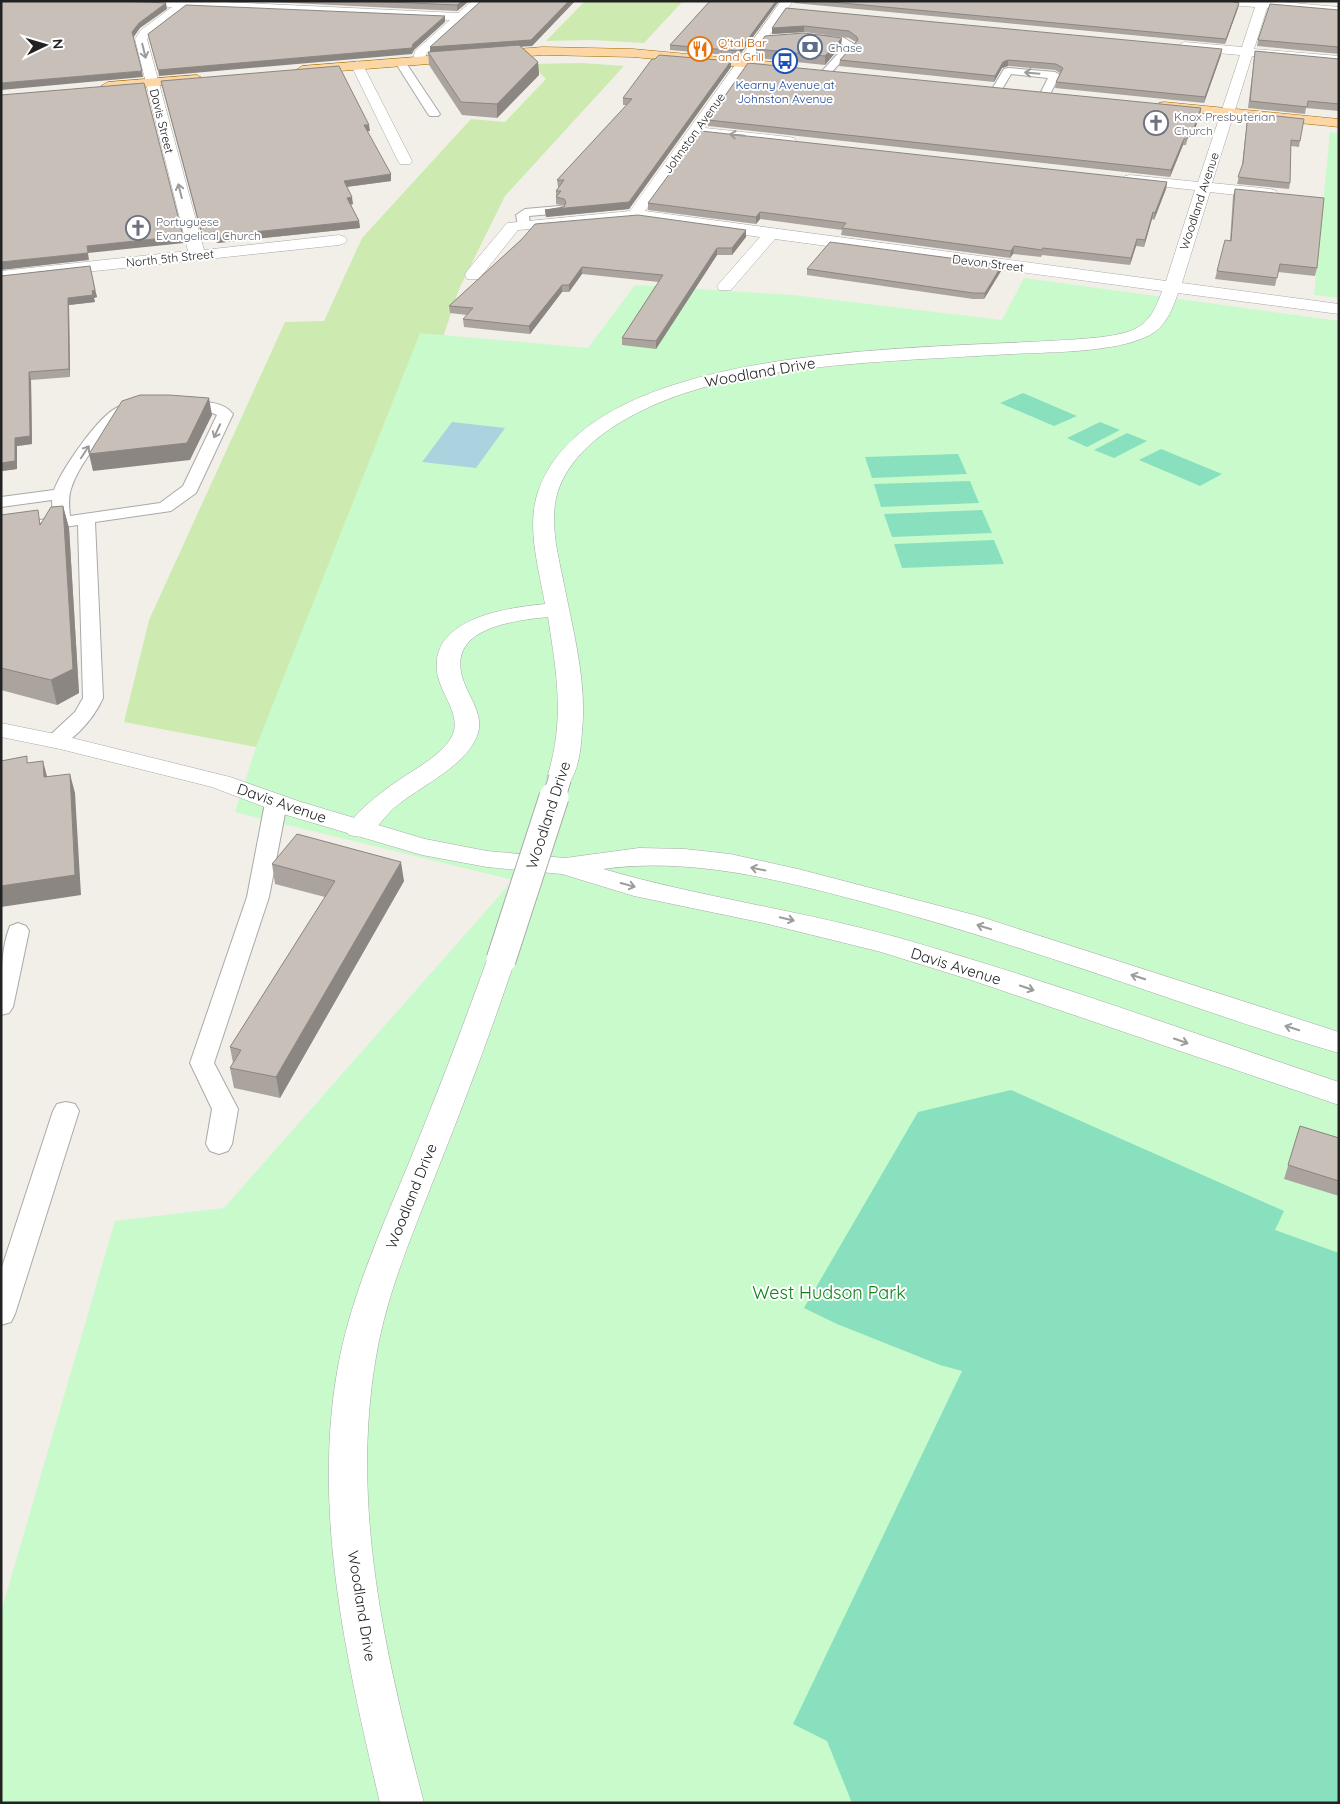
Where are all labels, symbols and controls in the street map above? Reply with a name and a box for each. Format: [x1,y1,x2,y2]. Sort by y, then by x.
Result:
north arrow [20,20,70,70]
bank icon: Chase [797,34,823,60]
place label: Q'tal Bar and Grill [718,35,767,64]
restaurant icon: Q'tal Bar and Grill [687,36,713,62]
text: N [49,38,67,50]
place label: Chase [828,40,863,55]
one-way arrow [140,42,150,58]
bus stop icon: Kearny Avenue at Johnston Avenue [772,48,798,74]
one-way arrow [1024,68,1040,78]
place label: Kearny Avenue at Johnston Avenue [735,77,835,106]
street label: Davis Street [147,87,177,155]
street label: Johnston Avenue [660,90,728,176]
place label: Knox Presbyterian Church [1174,109,1275,138]
church icon: Knox Presbyterian Church [1143,110,1169,136]
one-way arrow [730,130,746,140]
street label: Woodland Avenue [1176,150,1222,252]
one-way arrow [175,184,185,200]
place label: Portuguese Evangelical Church [156,214,261,243]
church icon: Portuguese Evangelical Church [125,215,151,241]
street label: North 5th Street [125,246,215,270]
street label: Devon Street [951,251,1025,275]
street label: Woodland Drive [703,353,817,391]
one-way arrow [211,423,221,438]
one-way arrow [80,445,90,459]
street label: Woodland Drive [522,759,574,871]
street label: Davis Avenue [235,779,329,827]
one-way arrow [751,864,767,873]
one-way arrow [619,881,635,891]
one-way arrow [778,915,794,924]
one-way arrow [976,921,992,931]
street label: Davis Avenue [909,943,1003,989]
one-way arrow [1131,972,1146,981]
one-way arrow [1019,984,1034,993]
one-way arrow [1285,1023,1301,1032]
one-way arrow [1172,1037,1188,1046]
street label: Woodland Drive [381,1141,441,1251]
park label: West Hudson Park [752,1281,906,1304]
street label: Woodland Drive [344,1549,380,1663]

